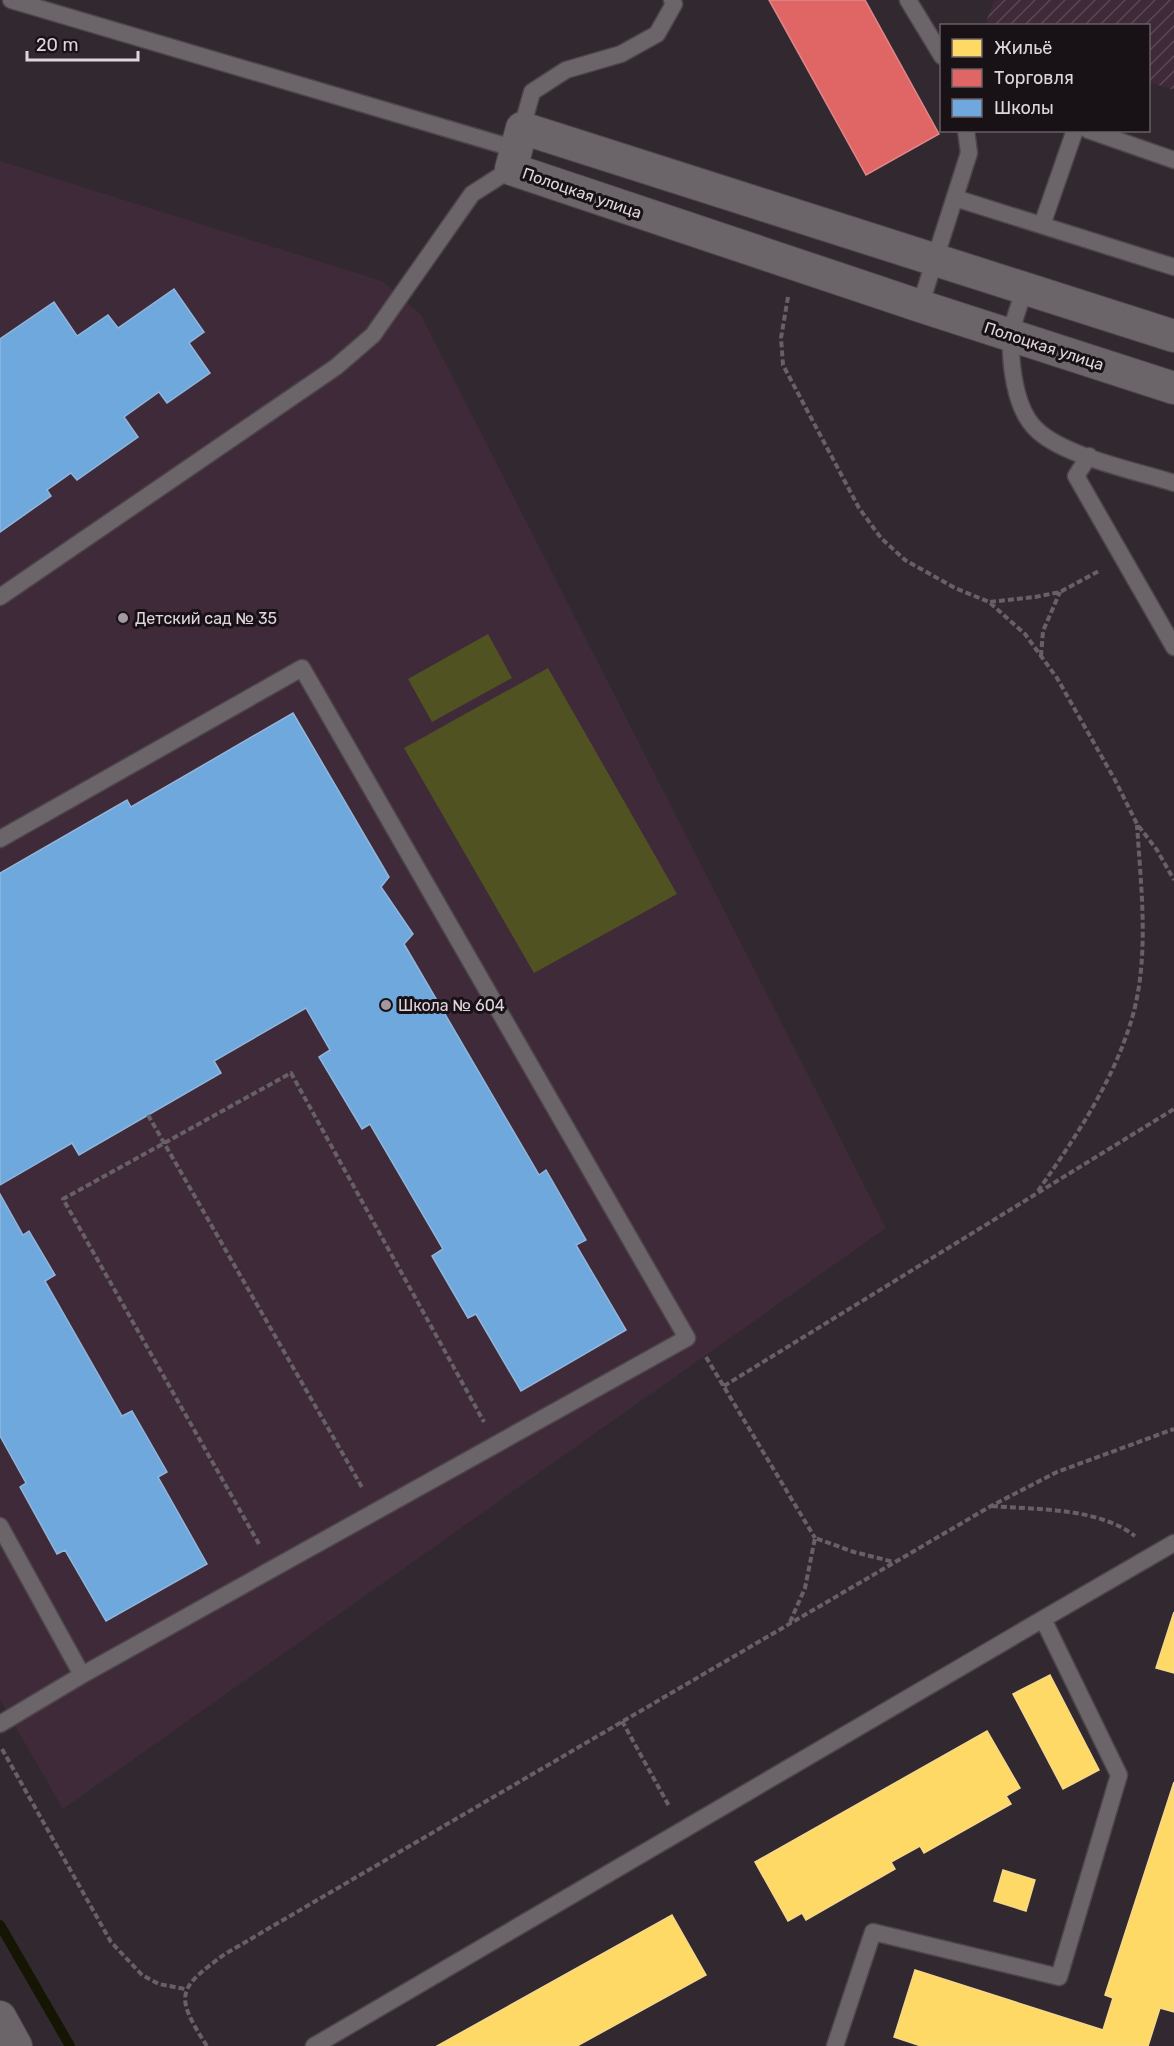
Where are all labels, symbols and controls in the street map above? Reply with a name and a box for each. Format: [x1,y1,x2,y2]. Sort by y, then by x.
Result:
scale bar [27,24,138,62]
legend [940,24,1150,132]
text: 20 m [36,34,78,56]
text: Жильё [994,37,1052,59]
text: Торговля [994,67,1074,89]
text: Школы [994,97,1054,119]
street label: Полоцкая улица [520,164,644,222]
street label: Полоцкая улица [982,318,1106,374]
place label: Детский сад № 35 [135,609,277,628]
marker: Детский сад № 35 [116,611,130,625]
place label: Школа № 604 [398,996,505,1015]
marker: Школа № 604 [379,998,393,1012]

